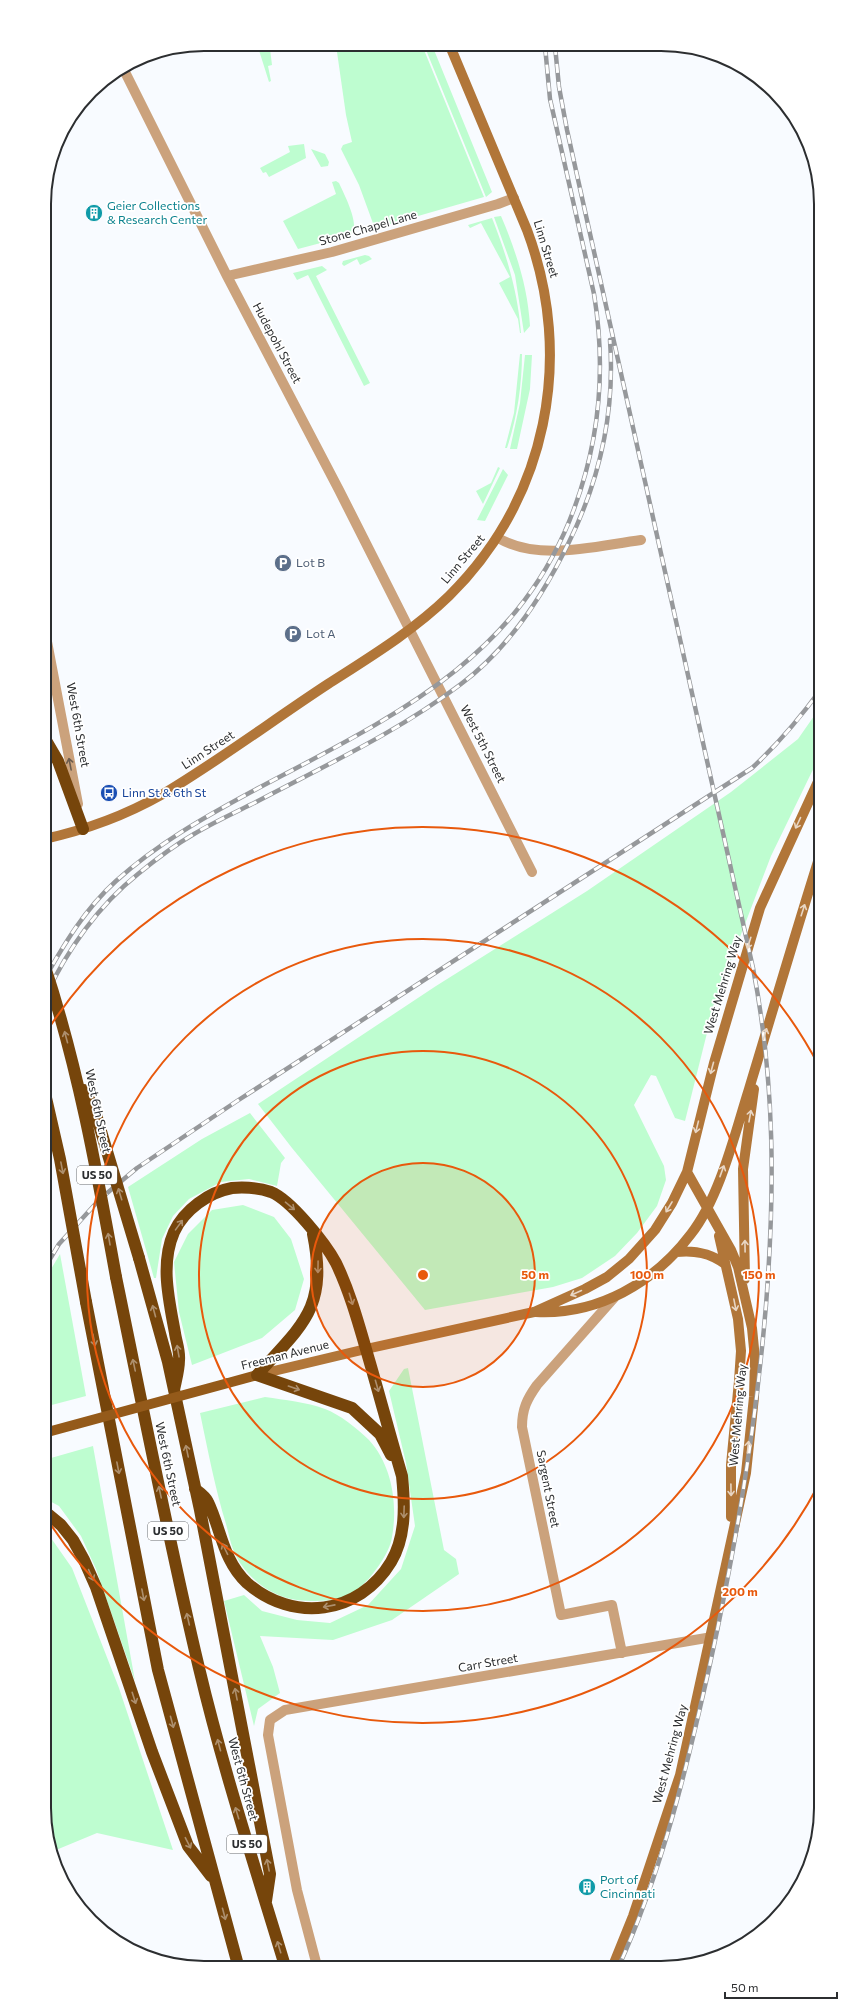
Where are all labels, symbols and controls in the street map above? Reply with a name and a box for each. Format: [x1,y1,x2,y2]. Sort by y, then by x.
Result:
place label: Geier Collections & Research Center [107,198,207,226]
building icon: Geier Collections & Research Center [84,203,104,223]
street label: Stone Chapel Lane [317,206,418,248]
street label: Linn Street [532,218,562,279]
street label: Hudepohl Street [251,300,305,385]
street label: Linn Street [438,531,487,586]
parking icon: Lot B [273,553,293,573]
place label: Lot B [296,555,325,569]
parking icon: Lot A [283,624,303,644]
place label: Lot A [306,626,335,640]
street label: West 6th Street [65,681,93,768]
street label: West 5th Street [458,702,510,785]
street label: Linn Street [179,727,236,771]
one-way arrow [66,757,74,770]
bus stop icon: Linn St & 6th St [99,783,119,803]
place label: Linn St & 6th St [122,785,207,799]
one-way arrow [794,817,801,829]
one-way arrow [800,903,807,916]
street label: West Mehring Way [700,934,744,1036]
one-way arrow [745,937,752,950]
one-way arrow [762,1028,769,1041]
one-way arrow [62,1030,69,1043]
one-way arrow [708,1061,715,1074]
street label: West 6th Street [83,1067,115,1154]
one-way arrow [746,1110,754,1123]
one-way arrow [693,1120,701,1133]
one-way arrow [58,1161,66,1174]
road number: US 50 [77,1166,117,1184]
one-way arrow [718,1166,726,1178]
one-way arrow [116,1188,123,1201]
one-way arrow [665,1201,673,1213]
one-way arrow [285,1202,295,1211]
one-way arrow [175,1220,183,1231]
one-way arrow [105,1233,113,1246]
one-way arrow [741,1240,749,1253]
one-way arrow [314,1260,322,1273]
text: 50 m [521,1267,549,1281]
text: 100 m [630,1267,664,1281]
text: 150 m [742,1267,776,1281]
centre of rings [416,1268,430,1282]
one-way arrow [570,1290,582,1298]
one-way arrow [348,1292,355,1305]
one-way arrow [732,1298,740,1311]
one-way arrow [150,1305,157,1318]
one-way arrow [90,1333,98,1346]
street label: Freeman Avenue [239,1336,330,1372]
one-way arrow [174,1345,182,1358]
one-way arrow [129,1359,137,1372]
street label: West Mehring Way [726,1363,748,1467]
one-way arrow [373,1379,381,1392]
one-way arrow [288,1385,300,1393]
street label: West 6th Street [153,1420,185,1507]
one-way arrow [745,1441,752,1454]
one-way arrow [183,1444,191,1457]
street label: Sargent Street [535,1449,563,1529]
one-way arrow [114,1461,122,1474]
one-way arrow [727,1483,735,1496]
one-way arrow [155,1486,163,1499]
one-way arrow [400,1505,408,1518]
road number: US 50 [148,1522,188,1540]
one-way arrow [221,1543,228,1555]
one-way arrow [88,1569,95,1581]
text: 200 m [722,1584,758,1598]
one-way arrow [139,1589,147,1602]
one-way arrow [323,1602,336,1610]
one-way arrow [183,1613,191,1626]
street label: Carr Street [457,1650,519,1674]
one-way arrow [231,1688,239,1701]
one-way arrow [130,1691,138,1703]
street label: West Mehring Way [649,1702,689,1805]
one-way arrow [169,1715,176,1728]
street label: West 6th Street [226,1736,262,1822]
one-way arrow [215,1739,222,1752]
one-way arrow [233,1807,240,1820]
road number: US 50 [227,1835,267,1853]
one-way arrow [184,1837,192,1849]
one-way arrow [264,1859,272,1872]
place label: Port of Cincinnati [600,1872,655,1900]
building icon: Port of Cincinnati [577,1877,597,1897]
one-way arrow [221,1907,228,1920]
one-way arrow [275,1941,283,1953]
scale bar [725,1974,837,2000]
text: 50 m [731,1980,759,1994]

